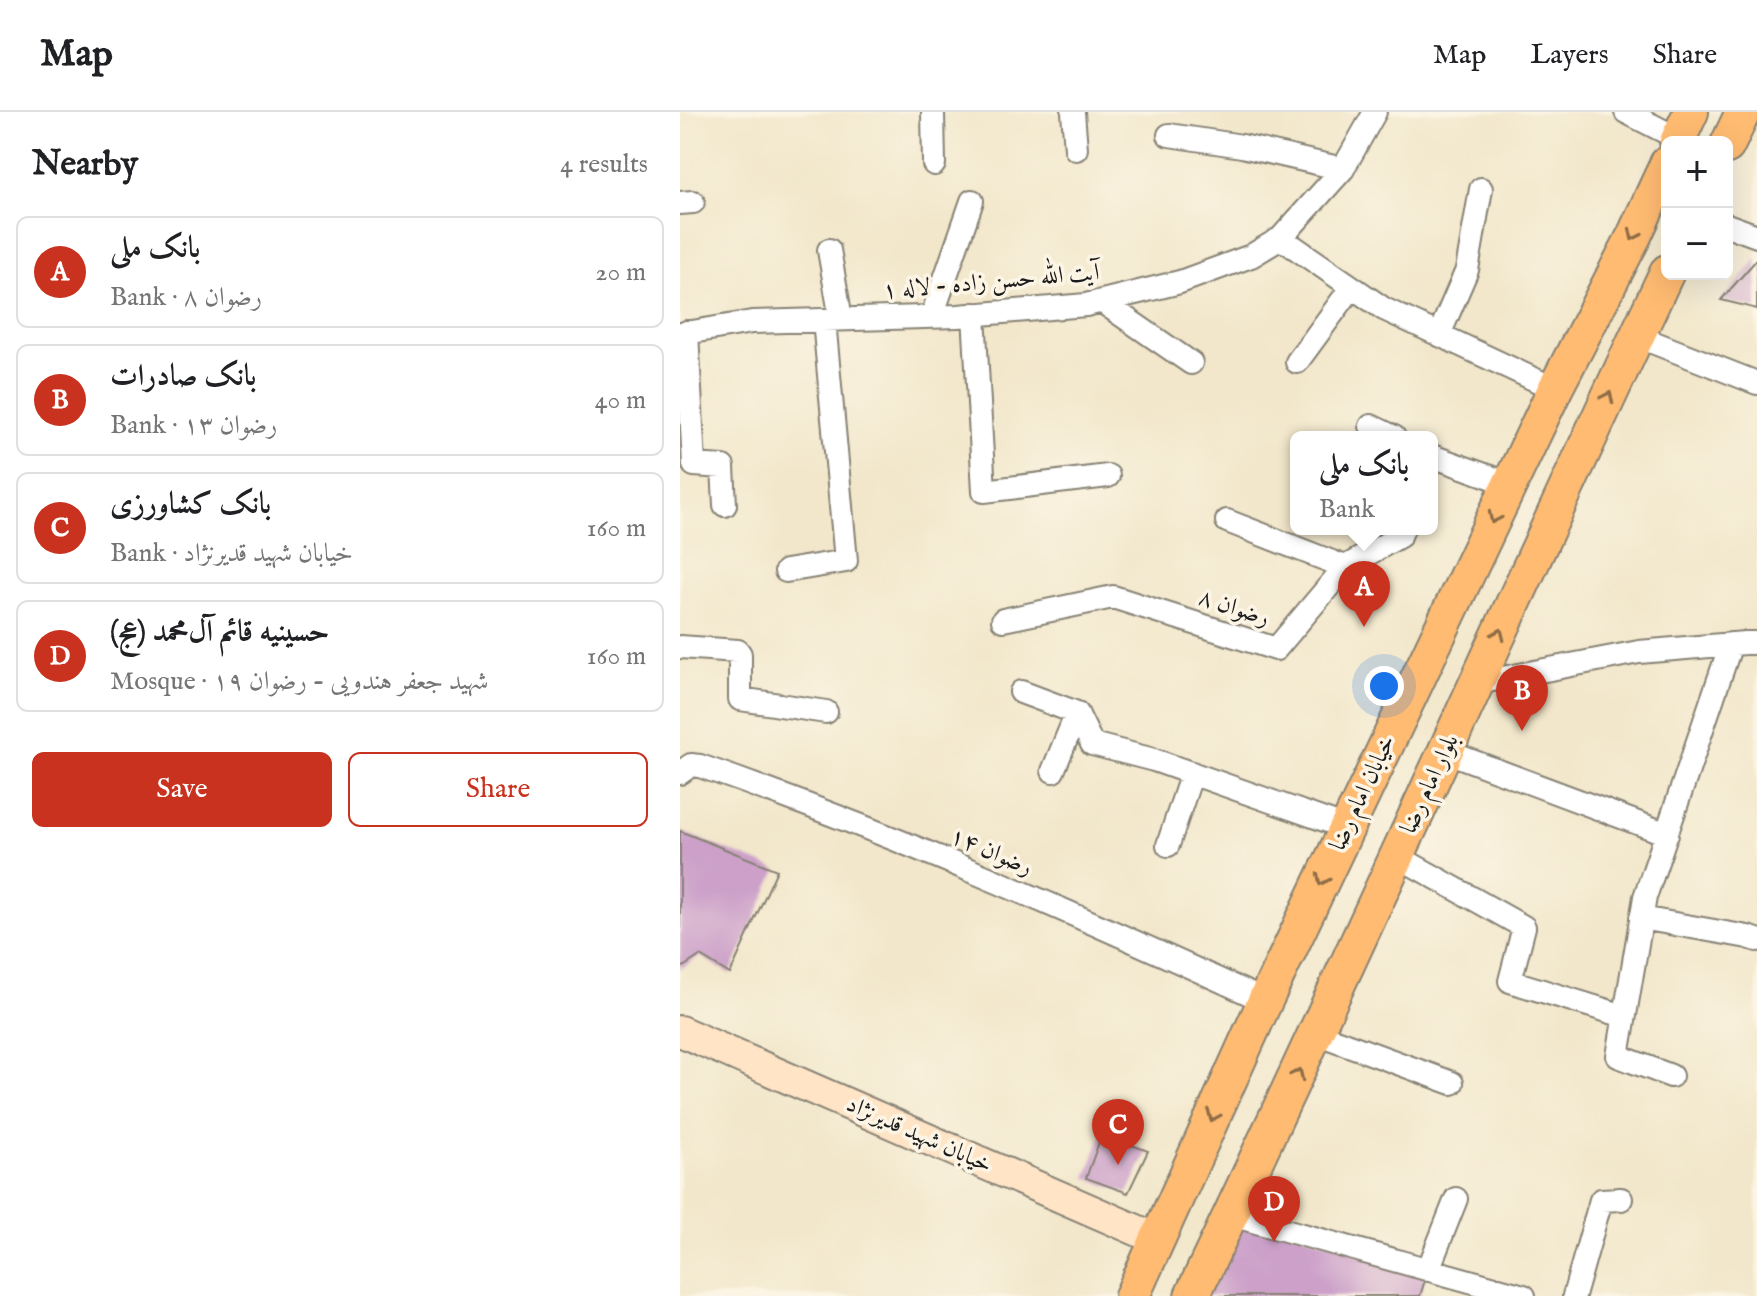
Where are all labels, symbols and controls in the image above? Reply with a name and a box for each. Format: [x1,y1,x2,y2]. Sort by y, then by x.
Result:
text: Map [40,31,113,79]
text: Map [1433,38,1486,73]
text: Layers [1530,38,1609,73]
text: Share [1653,38,1717,73]
map controls [1661,136,1733,280]
button: + [1661,136,1733,208]
text: Nearby [32,143,138,186]
text: 4 results [560,148,648,181]
button: − [1661,208,1733,280]
one-way arrow [1628,227,1644,242]
text: بانک‌ ملی [110,230,200,268]
street label: آیت الله حسن زاده - لاله ۱ [881,252,1103,307]
text: A [51,256,69,289]
text: 20 m [595,256,646,289]
text: Bank · رضوان ۸ [110,281,262,314]
text: بانک صادرات [110,358,256,396]
text: B [51,384,69,417]
text: 40 m [595,384,646,417]
one-way arrow [1598,391,1614,406]
text: Bank · رضوان ۱۳ [110,409,277,442]
popup [1290,431,1438,535]
text: بانک‌ ملی [1319,447,1409,485]
text: بانک کشاورزی [110,486,271,524]
text: Bank [1319,493,1375,526]
one-way arrow [1488,510,1504,525]
text: C [51,512,69,545]
text: 160 m [587,512,646,545]
text: Bank · خيابان شهيد قديرنژاد [110,537,353,570]
pin: A [1338,561,1390,627]
street label: رضوان ۸ [1195,582,1273,634]
text: حسینیه قائم آل‌محمد (عج) [110,614,330,652]
one-way arrow [1489,627,1505,642]
text: D [50,640,70,673]
text: 160 m [587,640,646,673]
text: Mosque · شهید جعفر هندویی - رضوان ۱۹ [110,665,488,698]
pin: B [1496,665,1548,731]
your location [1364,666,1404,706]
street label: بلوار امام رضا [1393,729,1470,840]
street label: خیابان امام رضا [1323,730,1407,857]
button: Save [32,752,332,827]
button: Share [348,752,648,827]
street label: رضوان ۱۴ [945,821,1037,883]
one-way arrow [1316,871,1332,886]
one-way arrow [1288,1067,1304,1082]
street label: خيابان شهيد قديرنژاد [841,1089,997,1181]
pin: C [1092,1099,1144,1165]
one-way arrow [1207,1107,1223,1122]
pin: D [1248,1176,1300,1242]

